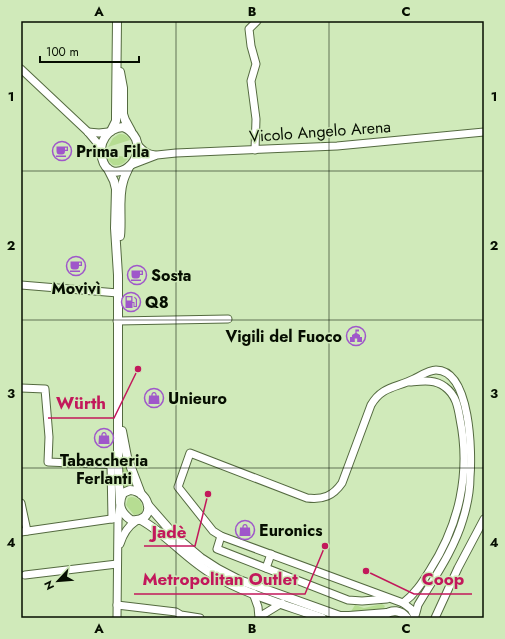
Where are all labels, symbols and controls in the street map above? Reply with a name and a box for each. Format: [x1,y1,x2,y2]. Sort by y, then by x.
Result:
text: A [93,2,104,21]
text: B [248,2,257,21]
text: C [401,2,411,21]
scale bar [40,38,139,64]
text: 100 m [46,43,79,61]
text: 1 [8,87,14,106]
text: 1 [491,87,497,106]
street label: Vicolo Angelo Arena [248,115,392,148]
cafe icon: Prima Fila [51,140,73,162]
place label: Prima Fila [76,140,149,163]
text: 2 [7,236,15,255]
text: 2 [490,236,498,255]
cafe icon: Movivì [65,255,87,277]
cafe icon: Sosta [126,264,148,286]
place label: Sosta [151,264,191,287]
place label: Movivì [51,277,101,300]
fuel station icon: Q8 [120,291,142,313]
place label: Q8 [145,291,169,314]
place label: Vigili del Fuoco [224,325,342,348]
public building icon: Vigili del Fuoco [345,325,367,347]
text: 3 [7,384,15,403]
text: 3 [490,384,498,403]
shop icon: Unieuro [143,387,165,409]
place label: Unieuro [168,387,227,410]
callout: Würth [48,389,114,418]
text: Würth [56,391,106,415]
shop icon: Tabaccheria Ferlanti [93,427,115,449]
place label: Tabaccheria Ferlanti [60,449,148,490]
callout: Jadè [144,517,195,546]
shop icon: Euronics [234,519,256,541]
place label: Euronics [259,519,322,542]
text: Jadè [148,520,187,544]
text: 4 [6,533,16,552]
text: 4 [489,533,499,552]
north arrow [38,561,78,601]
callout: Metropolitan Outlet [134,565,305,594]
callout: Coop [414,565,472,594]
text: Metropolitan Outlet [142,567,298,591]
text: Coop [422,567,464,591]
text: N [40,578,58,593]
text: A [93,619,104,638]
text: B [248,619,257,638]
text: C [401,619,411,638]

